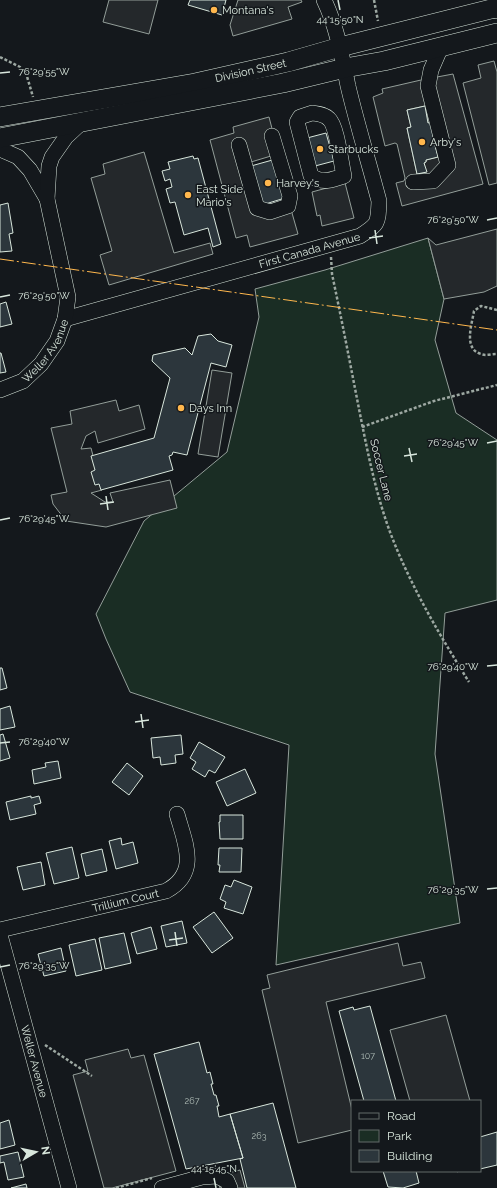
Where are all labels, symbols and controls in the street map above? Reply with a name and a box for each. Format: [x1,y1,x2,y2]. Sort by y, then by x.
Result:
place label: Montana's [222,4,274,17]
marker: Montana's [209,5,219,15]
text: 44°15'50"N [316,14,364,25]
street label: Division Street [214,56,288,85]
text: 76°29'55"W [19,66,70,77]
place label: Arby's [430,136,461,149]
marker: Arby's [417,137,427,147]
place label: Starbucks [328,143,379,156]
marker: Starbucks [315,144,325,154]
place label: Harvey's [276,177,319,190]
marker: Harvey's [263,178,273,188]
place label: East Side Mario's [196,183,243,209]
marker: East Side Mario's [183,190,193,200]
text: 76°29'50"W [427,214,479,225]
street label: First Canada Avenue [257,230,362,271]
text: 76°29'50"W [18,290,70,301]
street label: Weller Avenue [19,317,71,385]
place label: Days Inn [189,402,232,415]
marker: Days Inn [176,403,186,413]
text: 76°29'45"W [428,437,479,448]
street label: Soccer Lane [367,438,395,503]
text: 76°29'45"W [19,513,70,524]
text: 76°29'40"W [427,661,479,672]
text: 76°29'40"W [18,736,70,747]
text: 76°29'35"W [428,884,479,895]
street label: Trillium Court [91,886,161,915]
text: 76°29'35"W [19,960,70,971]
street label: Weller Avenue [18,1024,51,1100]
house number: 107 [361,1051,375,1061]
house number: 267 [185,1096,200,1106]
legend [351,1100,481,1172]
text: Road [387,1109,416,1123]
text: Park [387,1129,412,1143]
house number: 263 [252,1131,267,1141]
north arrow [16,1132,56,1172]
text: N [38,1145,52,1156]
text: Building [387,1149,433,1163]
text: 44°15'45"N [191,1163,237,1174]

